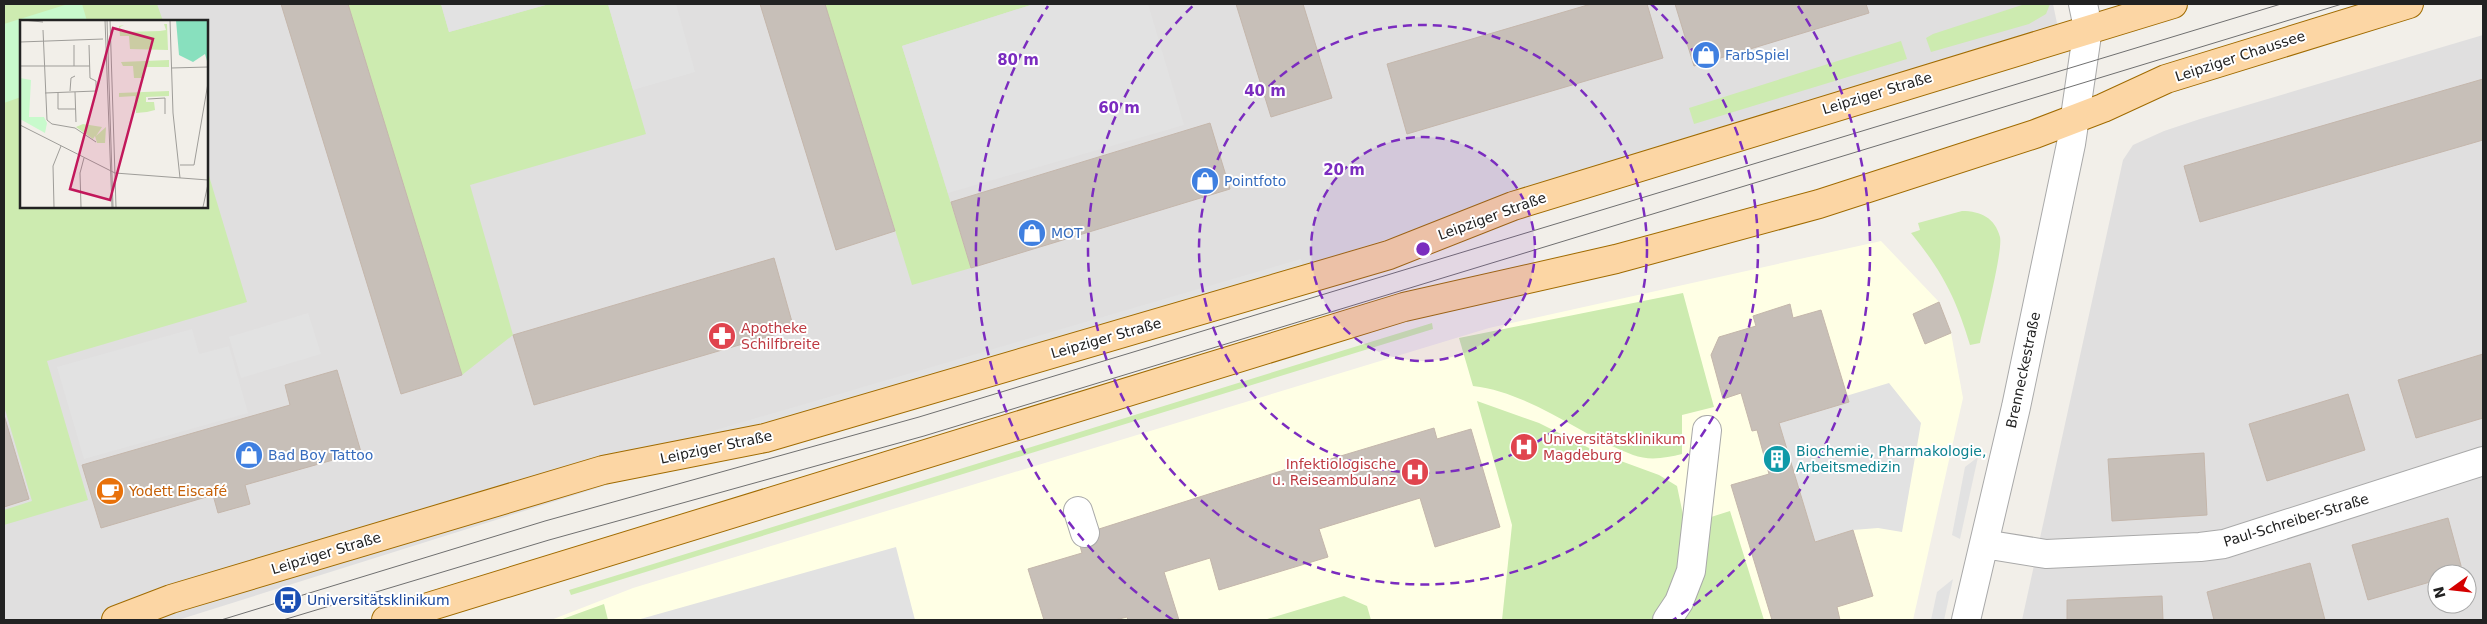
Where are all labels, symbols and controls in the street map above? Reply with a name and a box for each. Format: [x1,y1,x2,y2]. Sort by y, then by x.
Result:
inset map [20,20,208,208]
street label: Leipziger Chaussee [2173,27,2307,85]
shop icon: FarbSpiel [1691,40,1721,70]
place label: FarbSpiel [1725,47,1789,63]
text: 80 m [997,51,1039,69]
street label: Leipziger Straße [1820,69,1934,117]
text: 40 m [1244,82,1286,100]
text: 60 m [1098,99,1140,117]
text: 20 m [1323,161,1365,179]
shop icon: Pointfoto [1190,166,1220,196]
place label: Pointfoto [1224,173,1286,189]
street label: Leipziger Straße [1436,189,1548,243]
shop icon: MOT [1017,218,1047,248]
place label: MOT [1051,225,1083,241]
centre of rings [1414,240,1432,258]
street label: Brenneckestraße [2003,310,2043,430]
street label: Leipziger Straße [1049,315,1163,361]
place label: Apotheke Schilfbreite [741,320,820,352]
pharmacy icon: Apotheke Schilfbreite [707,321,737,351]
street label: Leipziger Straße [659,427,773,467]
place label: Universitätsklinikum Magdeburg [1543,431,1686,463]
hospital icon: Universitätsklinikum Magdeburg [1509,432,1539,462]
shop icon: Bad Boy Tattoo [234,440,264,470]
place label: Biochemie, Pharmakologie, Arbeitsmedizin [1796,443,1986,475]
building icon: Biochemie, Pharmakologie, Arbeitsmedizin [1762,444,1792,474]
place label: Bad Boy Tattoo [268,447,373,463]
place label: Infektiologische u. Reiseambulanz [1272,456,1396,488]
hospital icon: Infektiologische u. Reiseambulanz [1400,457,1430,487]
cafe icon: Yodett Eiscafé [95,476,125,506]
place label: Yodett Eiscafé [128,483,227,499]
street label: Paul-Schreiber-Straße [2221,490,2371,550]
street label: Leipziger Straße [269,529,383,577]
north arrow [2427,564,2477,614]
bus stop icon: Universitätsklinikum [273,585,303,615]
text: N [2430,585,2449,600]
place label: Universitätsklinikum [307,592,450,608]

